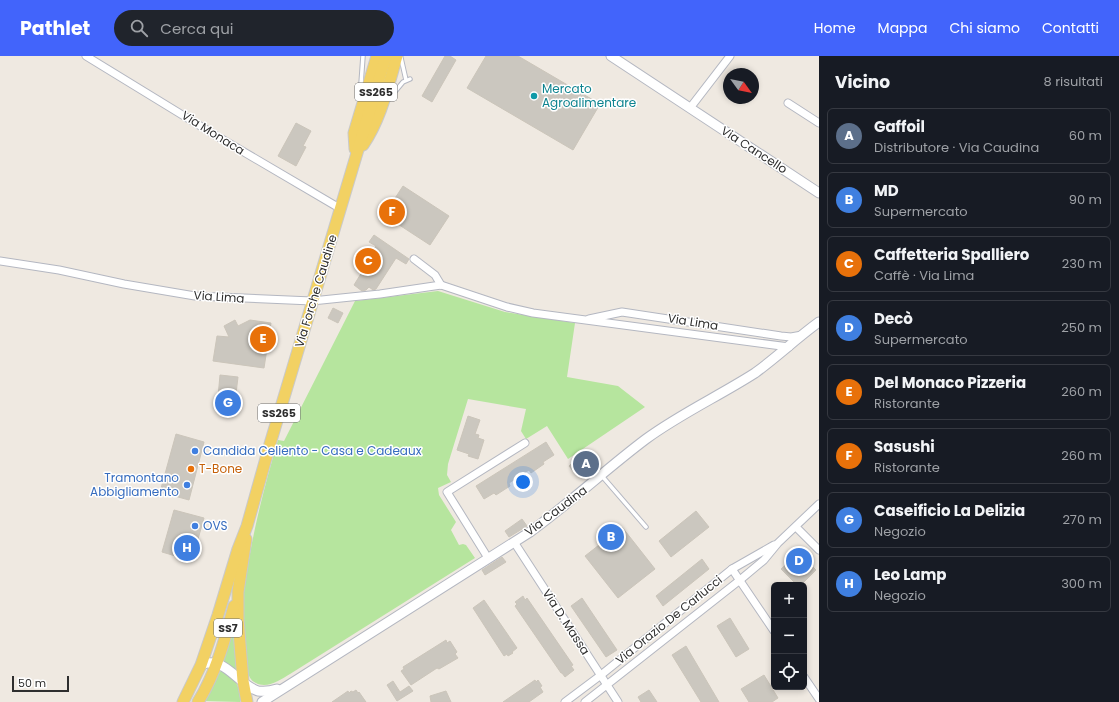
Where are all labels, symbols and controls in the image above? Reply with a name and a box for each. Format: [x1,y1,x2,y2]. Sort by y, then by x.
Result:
search box [114,10,394,46]
text: Pathlet [20,15,90,42]
icon: search [128,17,150,39]
text: Cerca qui [160,18,233,39]
text: Home [814,18,856,38]
text: Mappa [878,18,928,38]
text: Chi siamo [950,18,1020,38]
text: Contatti [1042,18,1099,38]
north arrow [723,68,759,104]
text: Vicino [835,70,890,94]
text: 8 risultati [1044,72,1103,91]
place label: Mercato Agroalimentare [542,80,636,111]
road number: SS265 [355,83,397,101]
marker: Mercato Agroalimentare [529,91,539,101]
street label: Via Monaca [178,106,248,159]
text: Gaffoil [874,116,925,137]
street label: Via Cancello [718,122,791,178]
text: A [844,126,854,145]
text: 60 m [1069,126,1102,145]
text: Distributore · Via Caudina [874,138,1039,157]
text: MD [874,180,899,201]
text: B [845,190,853,209]
text: 90 m [1069,190,1102,209]
pin: F [379,197,405,227]
text: Supermercato [874,202,968,221]
street label: Via Forche Caudine [290,232,341,349]
text: Caffetteria Spalliero [874,244,1029,265]
pin: C [355,246,381,276]
text: C [844,254,854,273]
text: 230 m [1062,254,1102,273]
text: Caffè · Via Lima [874,266,974,285]
street label: Via Lima [193,286,245,307]
text: Decò [874,308,913,329]
street label: Via Lima [667,309,720,334]
text: D [844,318,854,337]
text: 250 m [1061,318,1102,337]
pin: E [250,324,276,354]
text: Supermercato [874,330,968,349]
text: Del Monaco Pizzeria [874,372,1026,393]
text: E [845,382,853,401]
text: 260 m [1061,382,1102,401]
pin: G [215,388,241,418]
text: Ristorante [874,394,940,413]
road number: SS265 [258,404,300,422]
text: Sasushi [874,436,935,457]
place label: Candida Celiento - Casa e Cadeaux [203,442,422,459]
marker: Candida Celiento - Casa e Cadeaux [190,446,200,456]
text: F [845,446,853,465]
text: 260 m [1061,446,1102,465]
pin: A [573,449,599,479]
text: Ristorante [874,458,940,477]
place label: T-Bone [199,460,242,477]
marker: T-Bone [186,464,196,474]
place label: Tramontano Abbigliamento [90,469,179,500]
your location [513,472,533,492]
marker: Tramontano Abbigliamento [182,480,192,490]
street label: Via Caudina [521,481,590,540]
text: Caseificio La Delizia [874,500,1025,521]
text: G [844,510,854,529]
text: 270 m [1062,510,1102,529]
place label: OVS [203,517,228,534]
marker: OVS [190,521,200,531]
pin: B [598,522,624,552]
text: Negozio [874,522,926,541]
pin: H [174,533,200,563]
pin: D [786,546,812,576]
text: Leo Lamp [874,564,947,585]
street label: Via Orazio De Carlucci [612,571,726,668]
text: H [844,574,854,593]
text: 300 m [1061,574,1102,593]
map controls [771,582,807,690]
button: + [771,582,807,618]
street label: Via D. Massa [539,585,594,658]
text: Negozio [874,586,926,605]
button: − [771,618,807,654]
road number: SS7 [214,619,242,637]
button: locate [771,654,807,690]
scale bar [12,674,69,693]
text: 50 m [18,675,46,691]

